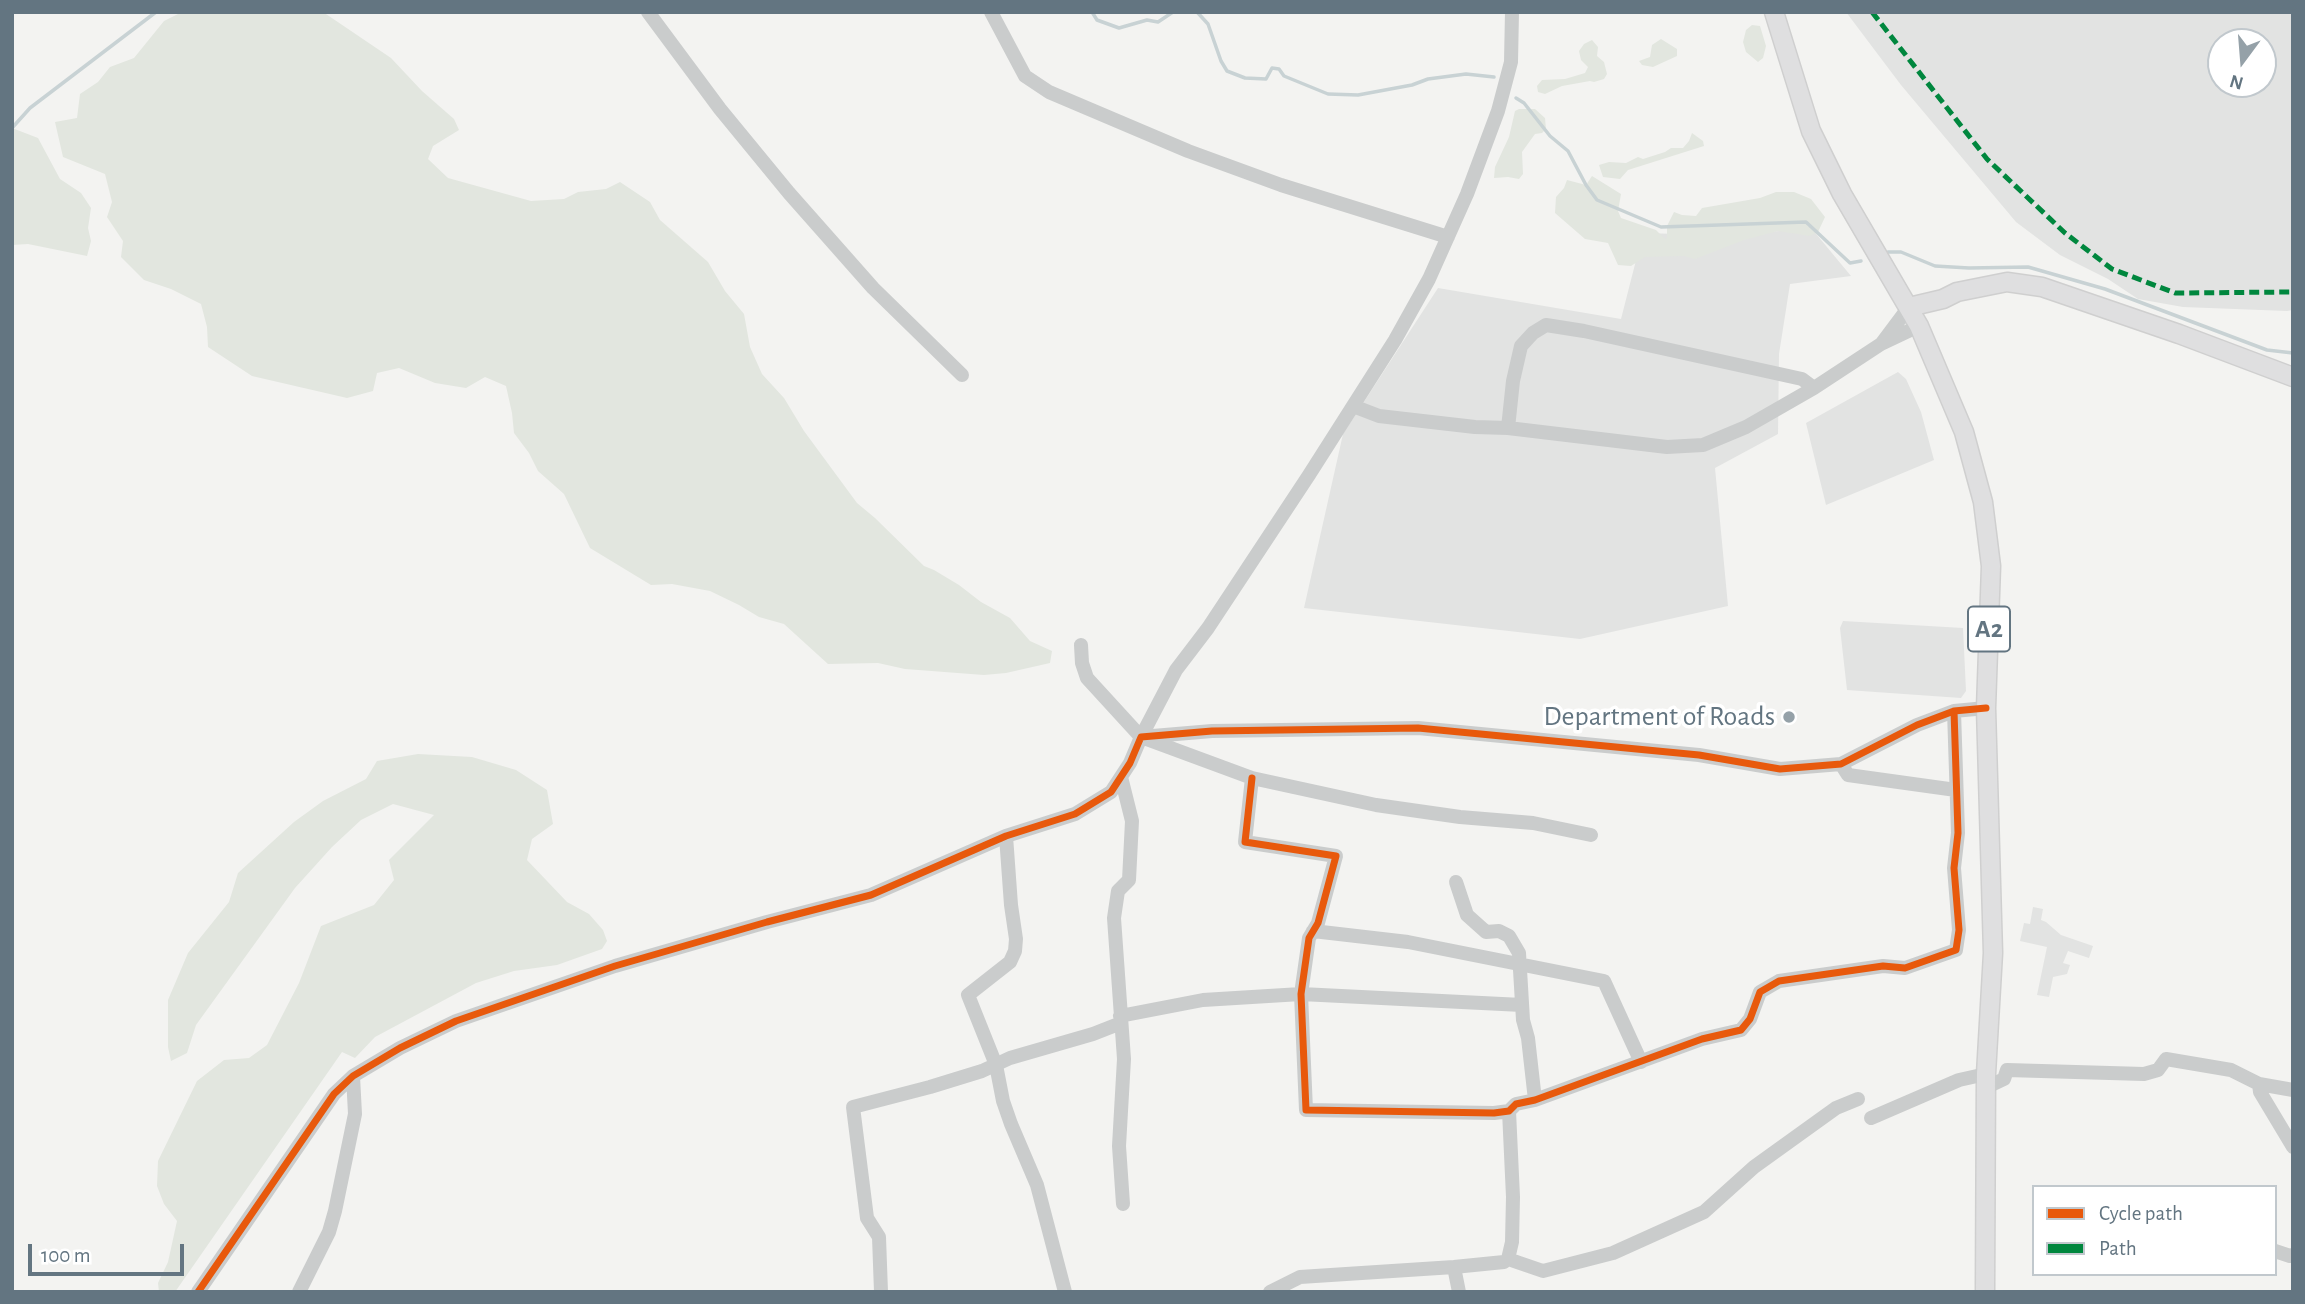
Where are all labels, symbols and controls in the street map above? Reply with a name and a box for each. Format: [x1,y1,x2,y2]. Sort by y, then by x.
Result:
north arrow [2207,28,2277,98]
text: N [2228,71,2246,93]
road number: A2 [1968,607,2010,652]
place label: Department of Roads [1543,700,1775,734]
marker: Department of Roads [1781,709,1797,725]
legend [2032,1185,2277,1276]
text: Cycle path [2099,1203,2183,1224]
scale bar [32,1230,187,1274]
text: Path [2099,1238,2137,1259]
text: 100 m [41,1245,91,1266]

